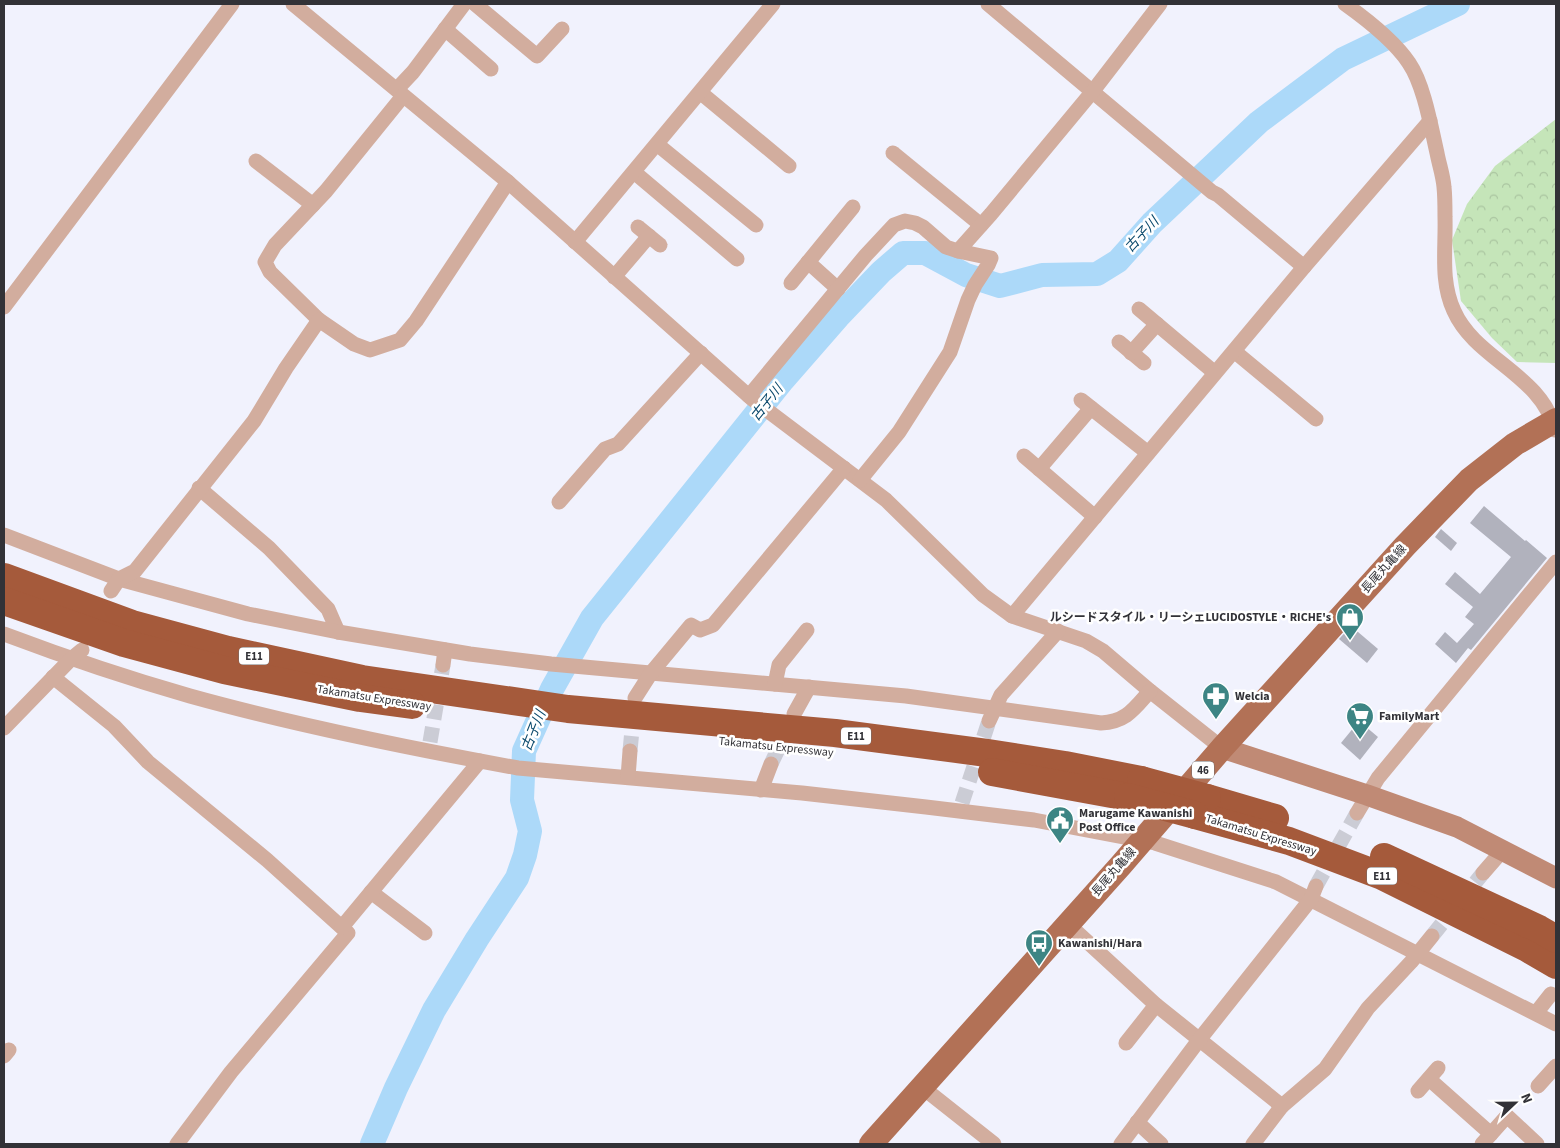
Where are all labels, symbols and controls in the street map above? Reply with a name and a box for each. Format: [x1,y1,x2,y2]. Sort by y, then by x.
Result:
water label: 古子川 [1120,211,1165,257]
water label: 古子川 [746,379,789,426]
street label: 長尾丸亀線 [1358,541,1410,597]
shop icon: ルシードスタイル・リーシェLUCIDOSTYLE・RICHE's [1335,602,1365,641]
place label: ルシードスタイル・リーシェLUCIDOSTYLE・RICHE's [1050,609,1331,626]
road number: E11 [239,648,269,664]
street label: Takamatsu Expressway [316,681,433,715]
pharmacy icon: Welcia [1201,681,1231,720]
place label: Welcia [1235,688,1270,705]
supermarket icon: FamilyMart [1345,701,1375,740]
water label: 古子川 [517,706,552,754]
place label: FamilyMart [1379,708,1440,725]
road number: E11 [841,728,871,744]
street label: Takamatsu Expressway [718,733,835,762]
road number: 46 [1192,762,1214,778]
public building icon: Marugame Kawanishi Post Office [1045,805,1075,844]
place label: Marugame Kawanishi Post Office [1079,805,1192,836]
street label: Takamatsu Expressway [1203,810,1319,860]
street label: 長尾丸亀線 [1088,844,1140,900]
road number: E11 [1367,868,1397,884]
bus stop icon: Kawanishi/Hara [1024,928,1054,967]
place label: Kawanishi/Hara [1058,935,1142,952]
north arrow [1490,1078,1540,1128]
text: N [1515,1090,1537,1107]

